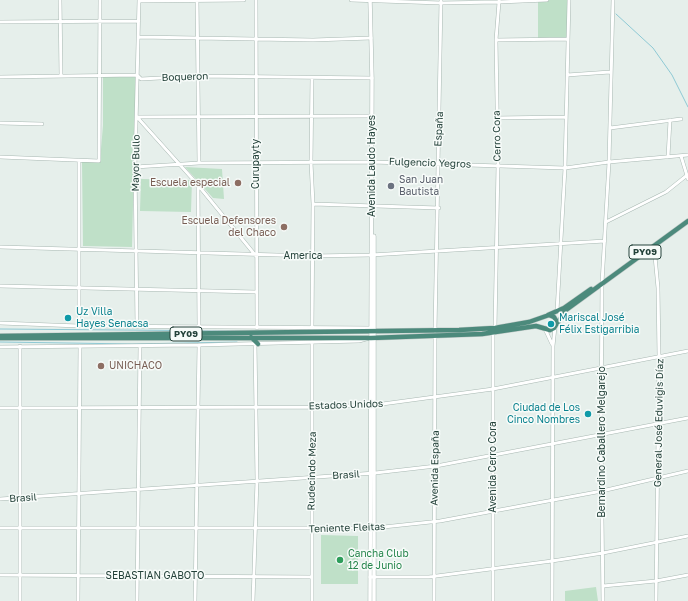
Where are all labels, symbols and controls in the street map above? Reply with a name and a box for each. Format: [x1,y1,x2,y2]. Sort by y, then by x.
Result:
street label: Boqueron [161,70,209,84]
street label: Cerro Cora [491,110,503,162]
street label: España [432,111,446,147]
street label: Avenida Laudo Hayes [366,115,378,217]
street label: Mayor Bullo [130,134,142,192]
street label: Curupayty [250,139,262,189]
street label: Fulgencio Yegros [389,156,471,170]
place label: San Juan Bautista [399,174,443,198]
place label: Escuela especial [150,177,230,189]
marker: Escuela especial [233,178,243,188]
marker: San Juan Bautista [386,181,396,191]
place label: Escuela Defensores del Chaco [182,215,276,238]
marker: Escuela Defensores del Chaco [279,222,289,232]
road number: PY09 [629,245,661,259]
street label: America [283,250,323,262]
place label: Uz Villa Hayes Senacsa [76,306,148,330]
place label: Mariscal José Félix Estigarribia [559,312,639,336]
marker: Uz Villa Hayes Senacsa [63,313,73,323]
marker: Mariscal José Félix Estigarribia [546,319,556,329]
road number: PY09 [170,327,202,341]
street label: General José Eduvigis Díaz [652,359,666,487]
place label: UNICHACO [109,360,162,372]
marker: UNICHACO [96,361,106,371]
street label: Bernardino Caballero Melgarejo [596,366,608,518]
street label: Estados Unidos [309,398,383,412]
place label: Ciudad de Los Cinco Nombres [507,402,580,426]
marker: Ciudad de Los Cinco Nombres [583,409,593,419]
street label: Avenida Cerro Cora [487,421,499,513]
street label: Avenida España [428,430,442,506]
street label: Rudecindo Meza [305,432,319,510]
street label: Brasil [332,468,360,482]
street label: Brasil [9,491,37,505]
street label: Teniente Fleitas [309,521,385,535]
place label: Cancha Club 12 de Junio [348,548,409,572]
marker: Cancha Club 12 de Junio [335,555,345,565]
street label: SEBASTIAN GABOTO [106,570,204,582]

